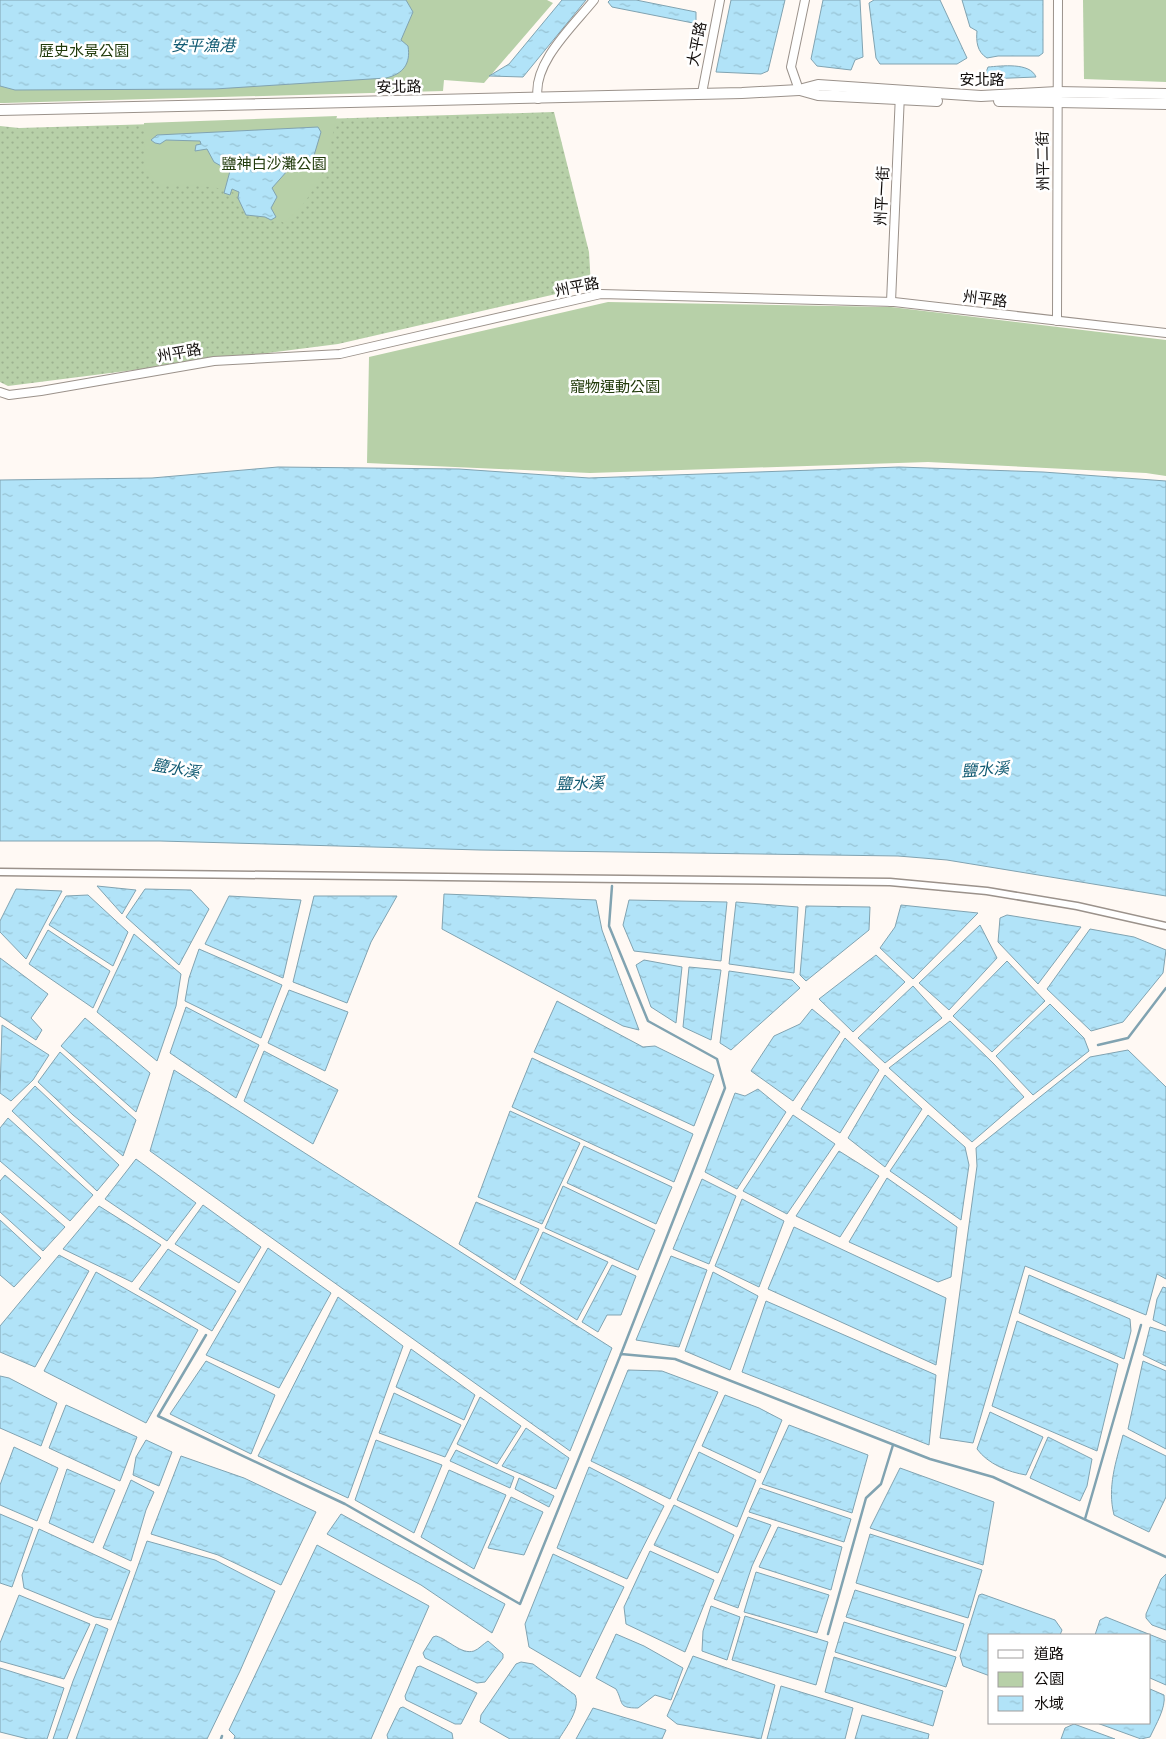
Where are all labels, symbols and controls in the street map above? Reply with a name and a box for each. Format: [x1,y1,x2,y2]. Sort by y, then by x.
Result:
street label: 大平路 [684,20,710,68]
water label: 安平漁港 [171,36,237,55]
park label: 歷史水景公園 [39,42,129,60]
street label: 安北路 [959,71,1005,89]
street label: 安北路 [376,78,422,96]
street label: 州平二街 [1033,131,1053,191]
park label: 鹽神白沙灘公園 [221,155,327,173]
street label: 州平一街 [871,166,893,226]
street label: 州平路 [553,274,601,300]
street label: 州平路 [962,287,1008,311]
street label: 州平路 [155,340,203,366]
park label: 寵物運動公園 [570,378,660,396]
water label: 鹽水溪 [151,755,203,782]
water label: 鹽水溪 [960,758,1012,781]
water label: 鹽水溪 [556,774,606,793]
legend [988,1634,1151,1724]
text: 道路 [1034,1645,1064,1663]
text: 公園 [1034,1670,1064,1688]
text: 水域 [1034,1695,1064,1713]

